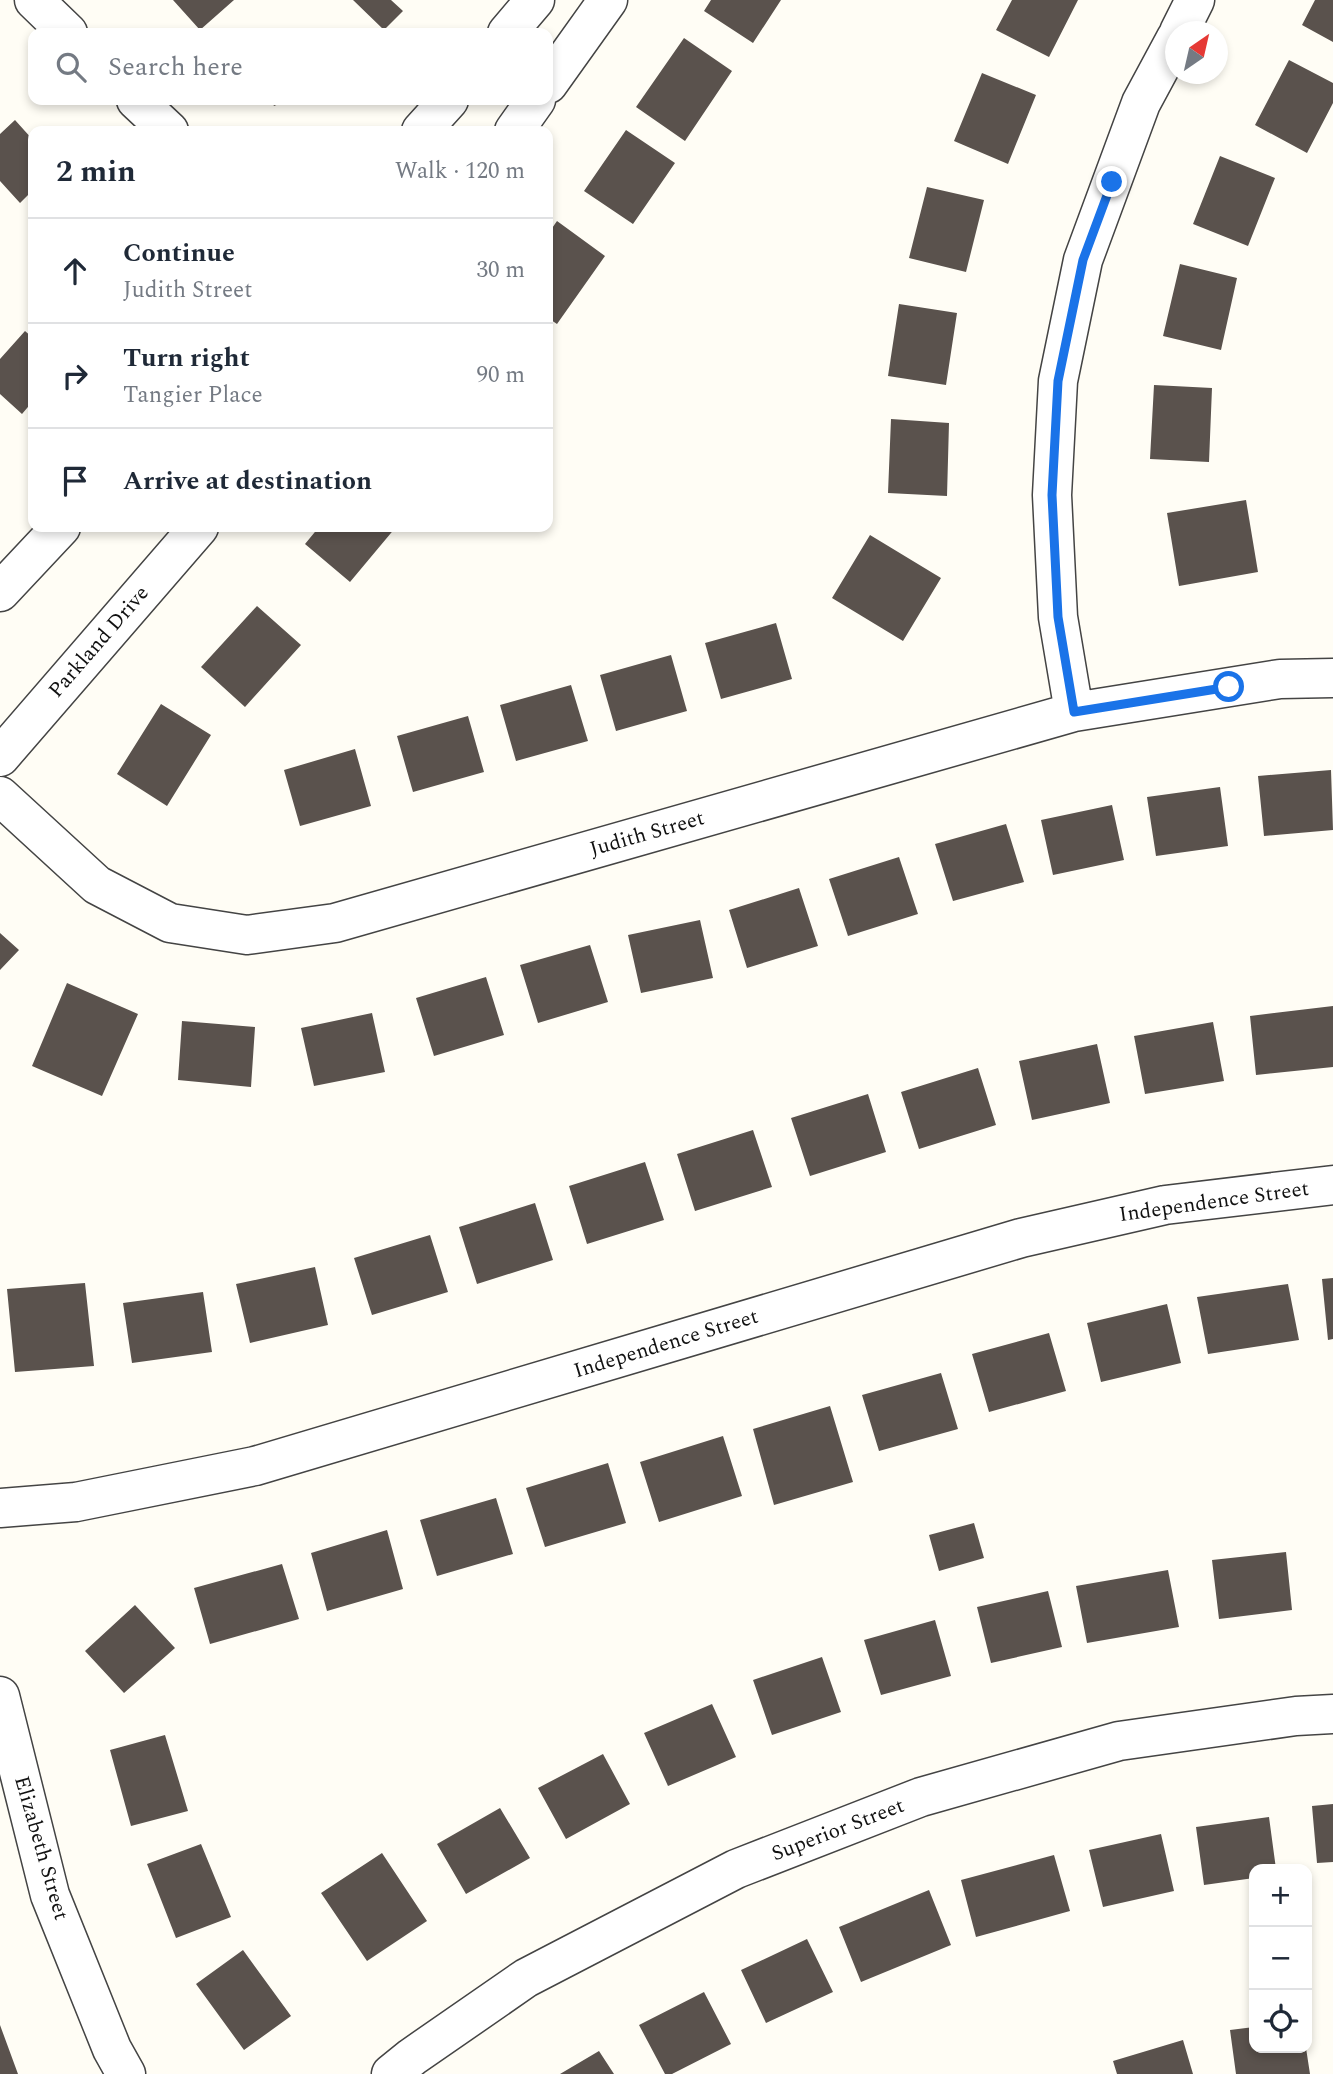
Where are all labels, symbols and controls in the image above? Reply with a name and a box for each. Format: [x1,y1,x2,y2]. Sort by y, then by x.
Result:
north arrow [1165,21,1228,84]
search box [28,28,553,105]
text: Search here [108,47,243,87]
icon: search [52,48,90,86]
text: 2 min [56,149,136,195]
text: Walk · 120 m [395,154,525,189]
route end [1096,166,1127,197]
text: Continue [123,233,235,273]
icon: ahead [56,252,94,290]
text: 30 m [476,253,525,288]
text: Judith Street [123,273,252,308]
text: Turn right [123,338,250,378]
icon: right [56,357,94,395]
text: 90 m [476,358,525,393]
text: Tangier Place [123,378,263,413]
text: Arrive at destination [123,461,372,501]
icon: arrive [56,462,94,500]
street label: Parkland Drive [41,579,157,705]
route start [1213,671,1244,702]
street label: Judith Street [586,802,708,866]
street label: Independence Street [1117,1173,1311,1231]
street label: Independence Street [570,1301,762,1387]
street label: Elizabeth Street [5,1772,77,1924]
street label: Superior Street [767,1790,909,1870]
map controls [1249,1864,1312,2053]
button: + [1249,1864,1312,1927]
button: − [1249,1927,1312,1990]
button: locate [1249,1990,1312,2053]

